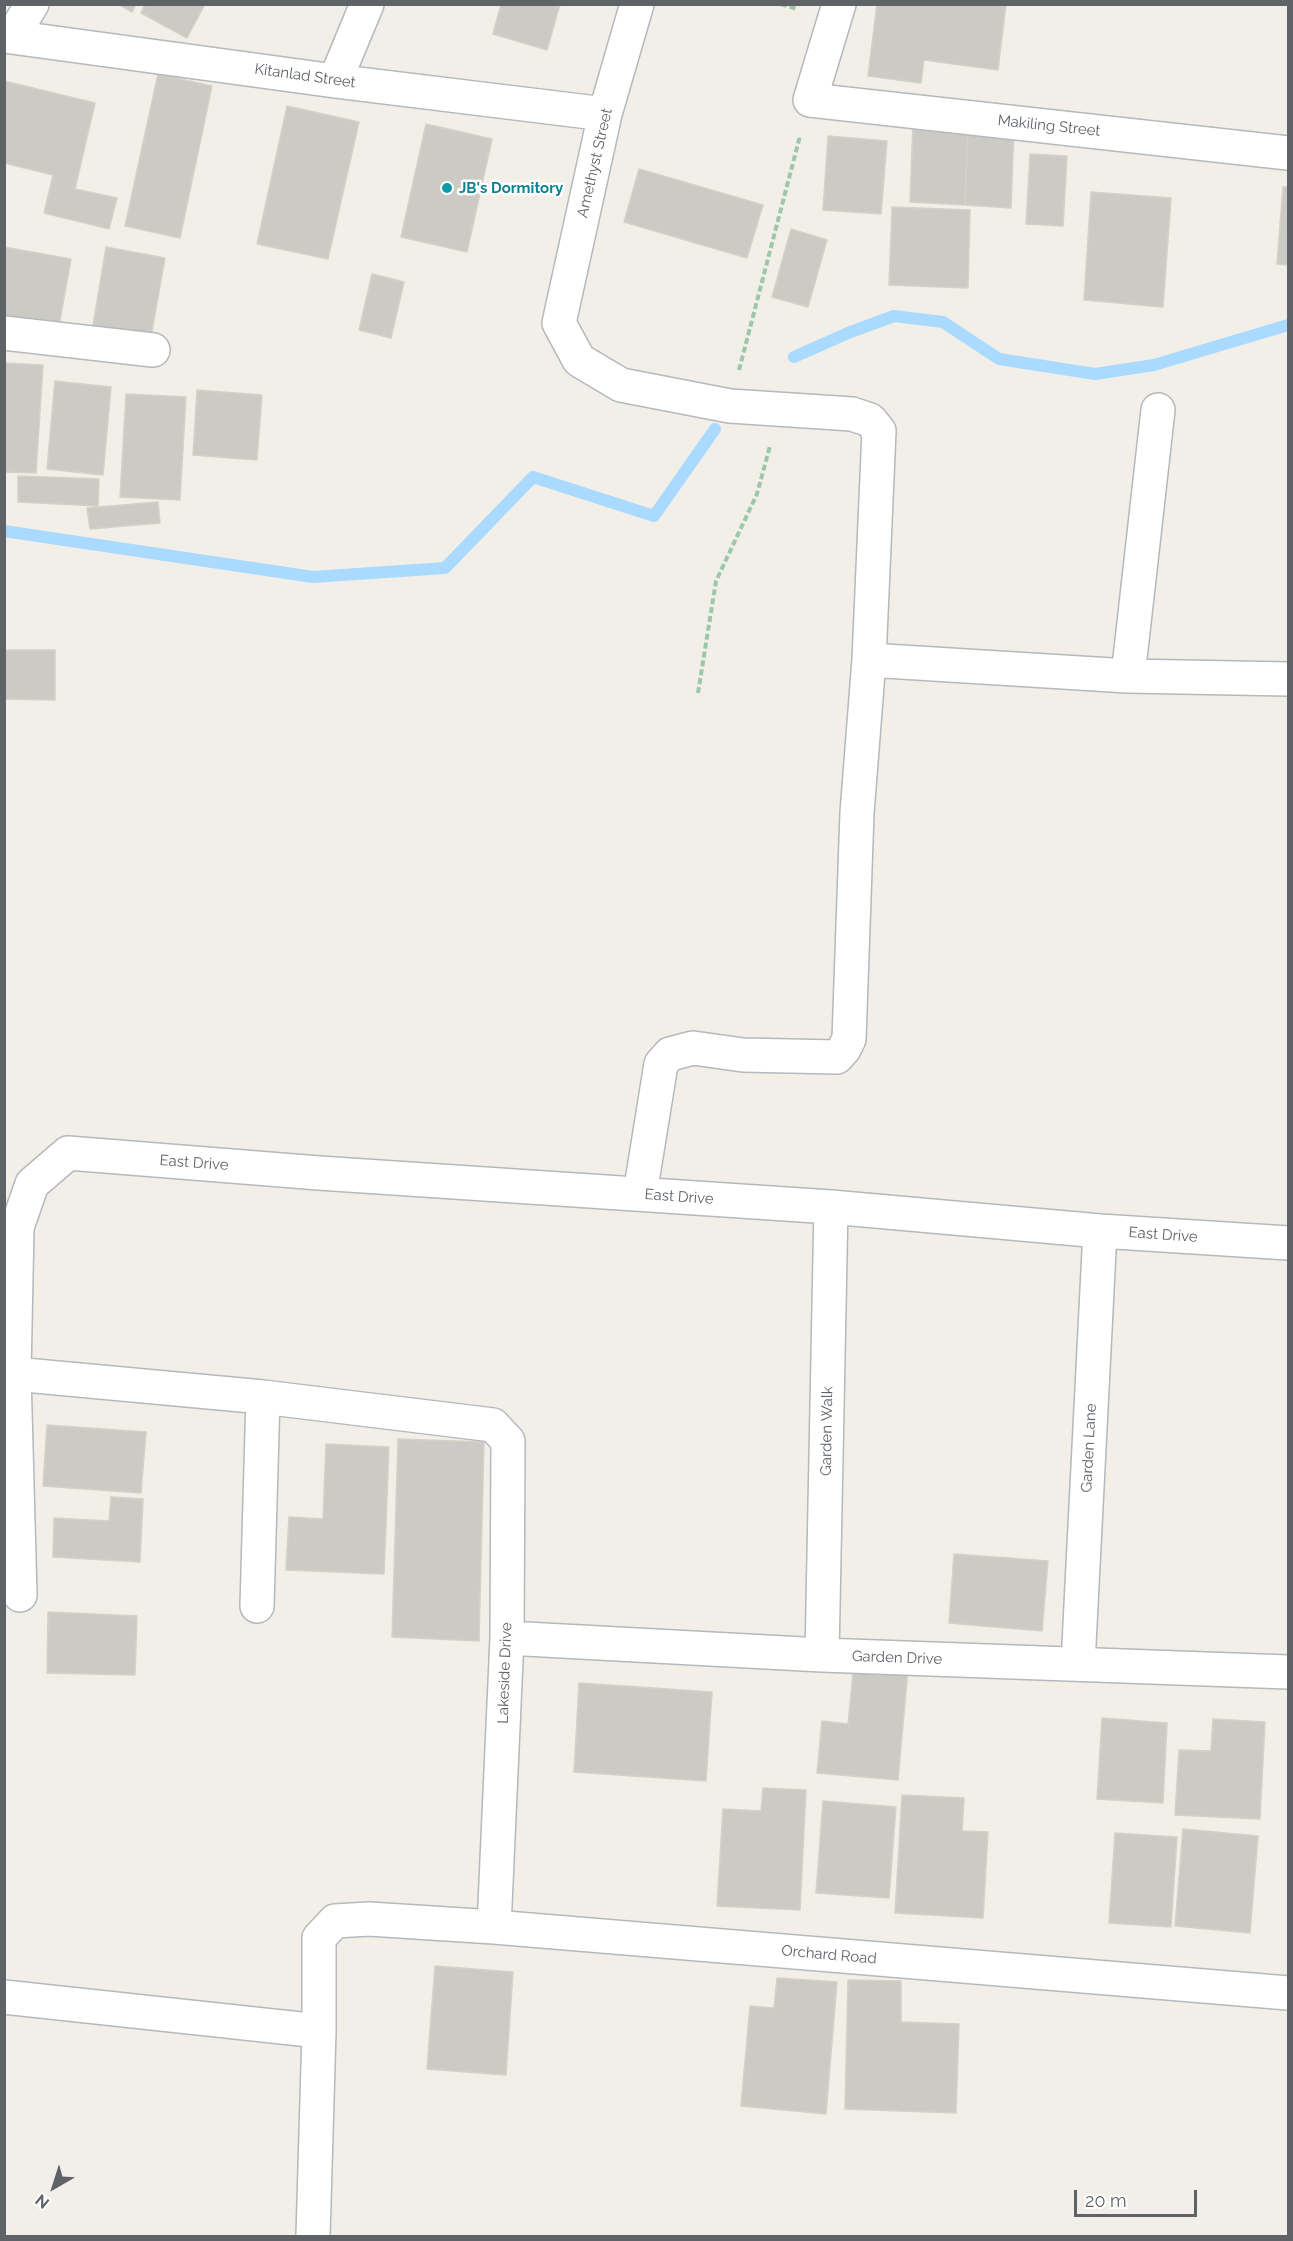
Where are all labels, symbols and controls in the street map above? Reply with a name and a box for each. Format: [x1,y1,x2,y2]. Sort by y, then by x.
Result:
street label: Kitanlad Street [253,60,357,92]
street label: Amethyst Street [574,106,616,220]
street label: Makiling Street [997,112,1101,140]
place label: JB's Dormitory [459,179,563,197]
marker: JB's Dormitory [440,181,454,195]
street label: East Drive [159,1152,229,1174]
street label: East Drive [644,1186,714,1208]
street label: East Drive [1128,1224,1198,1246]
street label: Garden Walk [817,1386,837,1476]
street label: Garden Lane [1078,1403,1100,1493]
street label: Lakeside Drive [494,1622,516,1724]
street label: Garden Drive [851,1647,943,1669]
street label: Orchard Road [781,1942,877,1968]
north arrow [24,2157,84,2217]
scale bar [1077,2178,1200,2216]
text: N [32,2190,53,2213]
text: 20 m [1085,2190,1127,2211]

